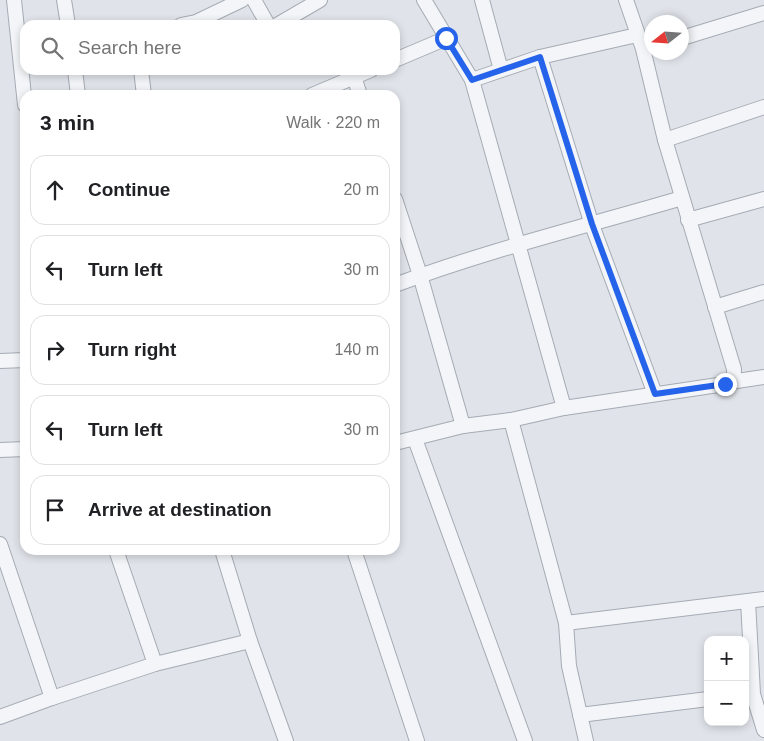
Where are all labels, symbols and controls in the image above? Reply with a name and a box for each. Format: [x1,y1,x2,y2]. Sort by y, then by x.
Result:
north arrow [644,15,689,60]
search box [20,20,400,75]
route start [435,27,458,50]
icon: search [38,34,66,62]
text: Search here [78,37,182,58]
text: 3 min [40,111,95,134]
text: Walk · 220 m [286,114,380,131]
icon: ahead [41,176,69,204]
text: Continue [88,179,170,200]
text: 20 m [343,181,379,198]
icon: left [41,256,69,284]
text: Turn left [88,259,163,280]
text: 30 m [343,261,379,278]
icon: right [41,336,69,364]
text: Turn right [88,339,176,360]
text: 140 m [335,341,379,358]
route end [714,373,737,396]
icon: left [41,416,69,444]
text: Turn left [88,419,163,440]
text: 30 m [343,421,379,438]
icon: arrive [41,496,69,524]
text: Arrive at destination [88,499,272,520]
map controls [704,636,749,726]
button: + [704,636,749,681]
button: − [704,681,749,726]

